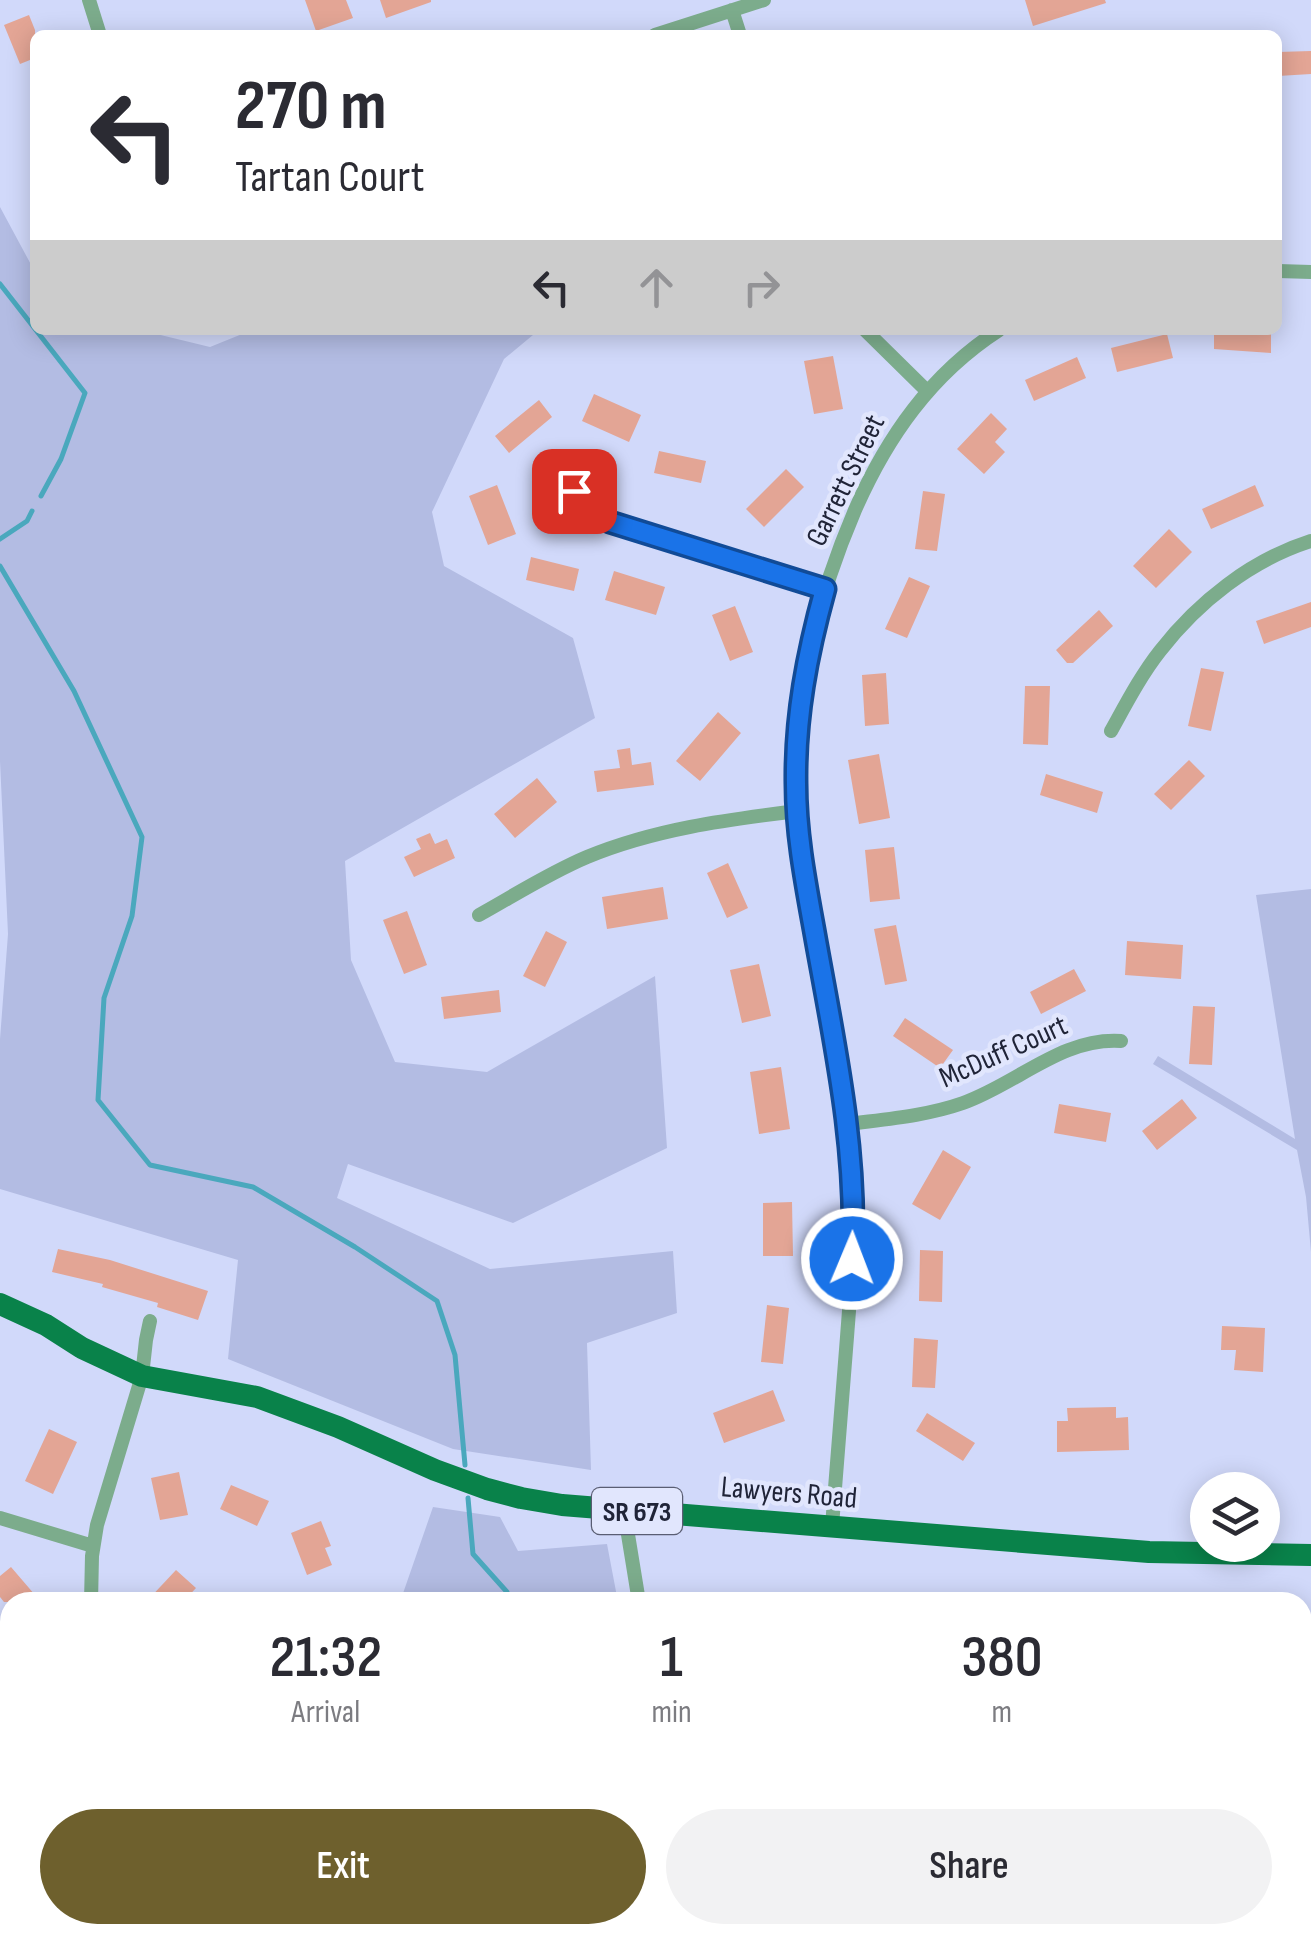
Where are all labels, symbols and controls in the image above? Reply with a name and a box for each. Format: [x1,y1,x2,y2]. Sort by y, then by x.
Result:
text: 270 m [235,65,387,149]
icon: left [70,70,200,200]
text: Tartan Court [235,150,424,205]
icon: left [524,260,579,315]
icon: ahead [629,260,684,315]
icon: right [734,260,789,315]
street label: Garrett Street [799,409,893,552]
pin [532,449,617,534]
icon: arrive [547,464,602,519]
street label: McDuff Court [934,1008,1073,1096]
position arrow [800,1207,904,1311]
street label: Lawyers Road [719,1469,858,1517]
map controls [1190,1472,1280,1562]
button: layers [1190,1472,1280,1562]
road number: SR 673 [592,1488,682,1534]
text: 21:32 [269,1622,382,1694]
text: 1 [660,1622,683,1694]
text: 380 [961,1622,1043,1694]
text: Arrival [291,1693,360,1732]
text: min [651,1693,692,1732]
text: m [992,1693,1012,1732]
button: Exit [40,1809,646,1924]
button: Share [666,1809,1272,1924]

